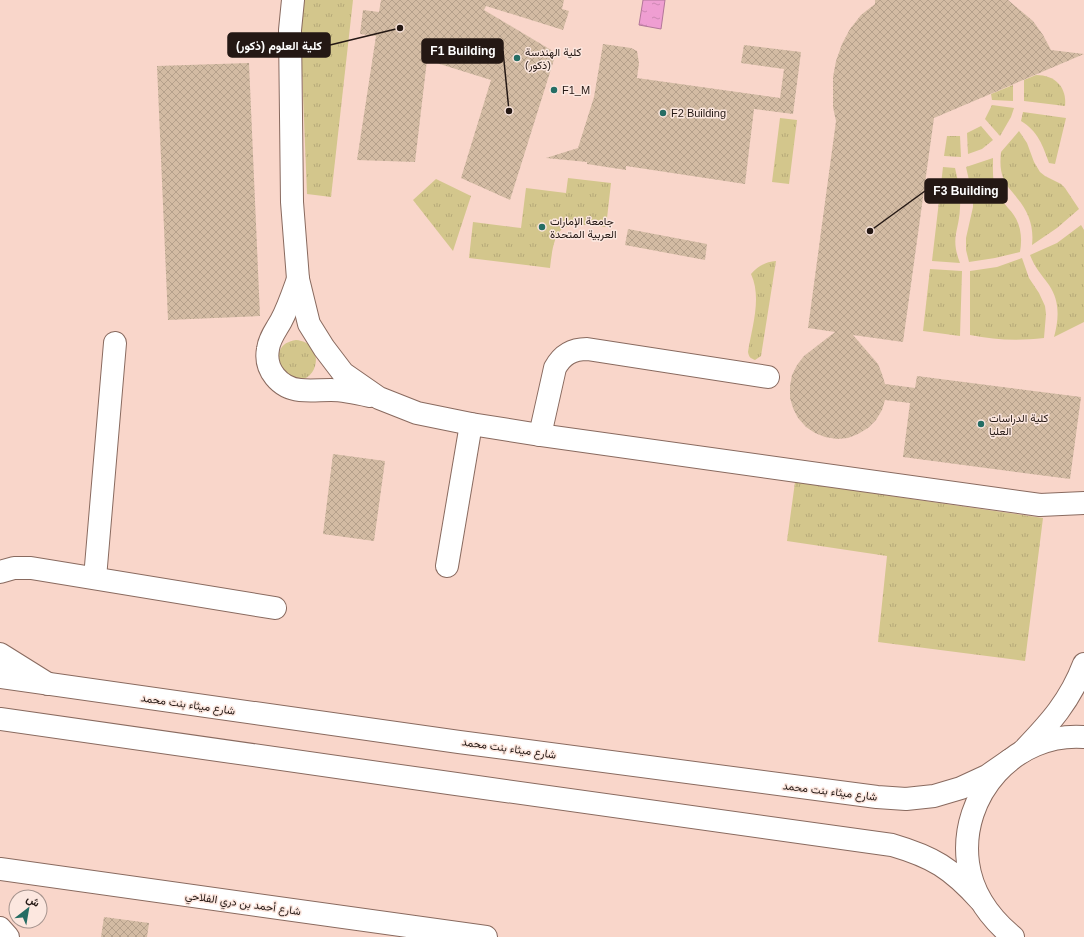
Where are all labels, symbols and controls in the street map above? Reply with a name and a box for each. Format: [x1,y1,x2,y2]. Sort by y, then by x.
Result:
callout: كلية العلوم (ذكور) [228,33,330,57]
text: كلية العلوم (ذكور) [236,39,323,54]
callout: F1 Building [422,39,503,63]
text: F1 Building [430,44,496,58]
place label: كلية الهندسة (ذكور) [525,46,581,72]
marker: كلية الهندسة (ذكور) [512,53,522,63]
place label: F1_M [562,84,590,96]
marker: F1_M [549,85,559,95]
place label: F2 Building [671,107,726,119]
marker: F2 Building [658,108,668,118]
callout: F3 Building [925,179,1007,203]
text: F3 Building [933,184,999,198]
place label: جامعة الإمارات العربية المتحدة [550,215,616,241]
marker: جامعة الإمارات العربية المتحدة [537,222,547,232]
place label: كلية الدراسات العليا [989,412,1049,438]
marker: كلية الدراسات العليا [976,419,986,429]
street label: شارع ميثاء بنت محمد [140,691,236,719]
street label: شارع ميثاء بنت محمد [461,735,557,763]
street label: شارع ميثاء بنت محمد [782,779,878,805]
north arrow [8,889,48,929]
street label: شارع أحمد بن دري الفلاحي [184,889,302,921]
text: ش [24,892,42,910]

